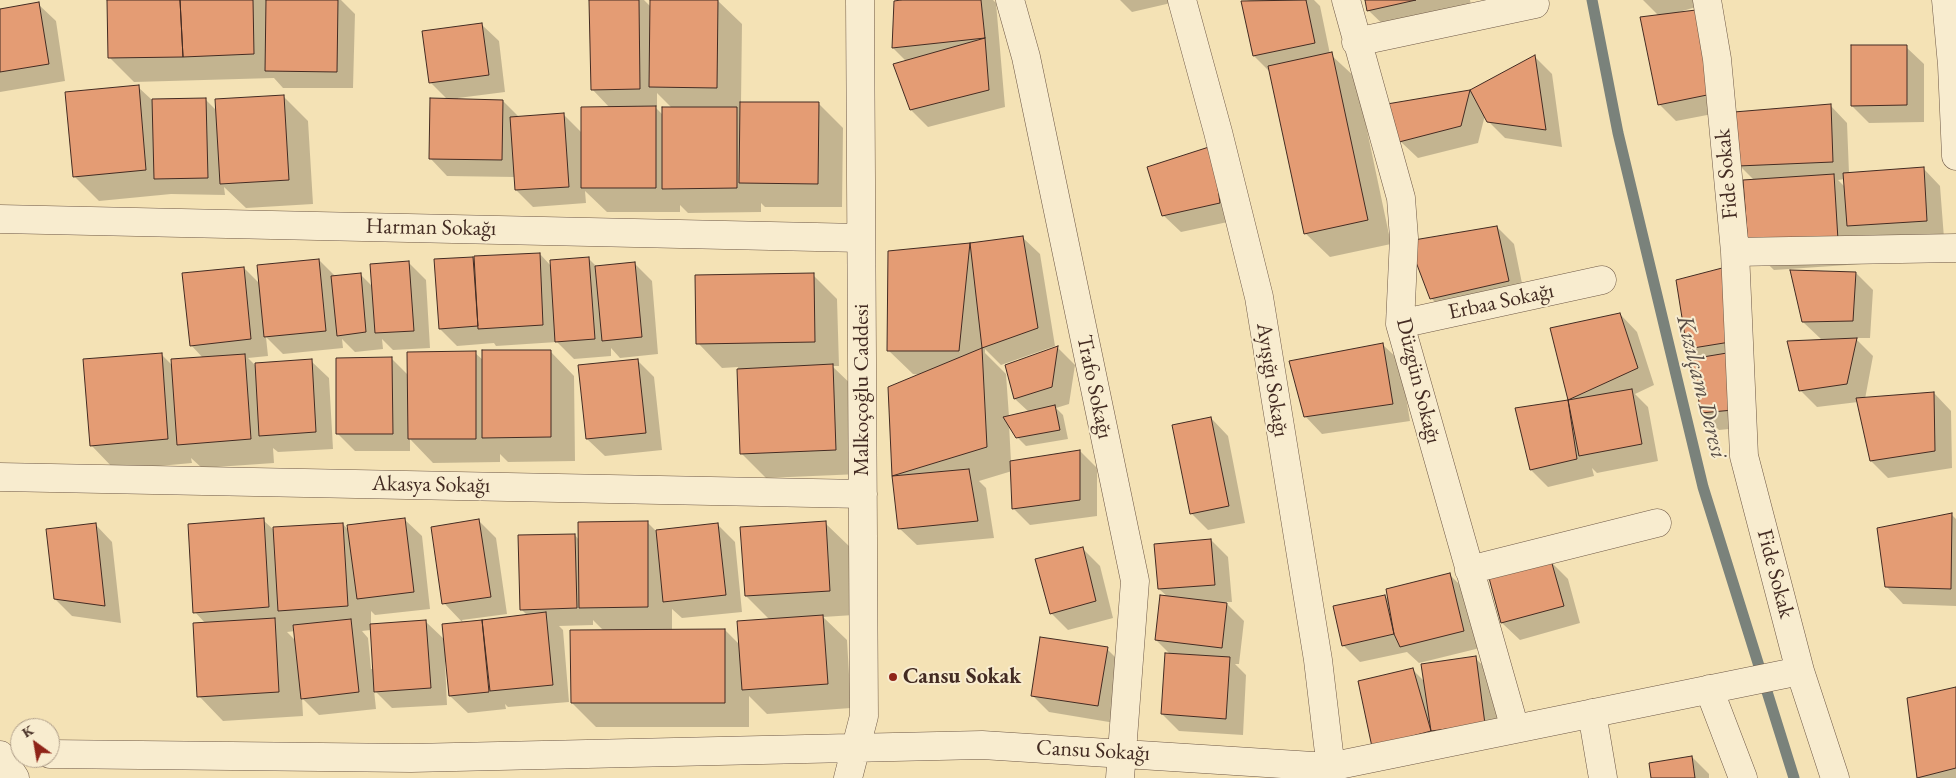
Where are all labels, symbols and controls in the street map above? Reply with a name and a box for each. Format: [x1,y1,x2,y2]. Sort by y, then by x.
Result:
street label: Fide Sokak [1710,128,1744,220]
street label: Harman Sokağı [365,214,497,242]
street label: Erbaa Sokağı [1446,278,1556,326]
street label: Malkoçoğlu Caddesi [849,304,875,476]
water label: Kızılçam Deresi [1669,313,1733,461]
street label: Düzgün Sokağı [1390,315,1446,447]
street label: Ayışığı Sokağı [1250,321,1294,439]
street label: Trafo Sokağı [1070,333,1118,441]
street label: Akasya Sokağı [372,471,490,499]
street label: Fide Sokak [1750,527,1800,621]
place label: Cansu Sokak [903,664,1021,690]
marker: Cansu Sokak [887,671,899,683]
north arrow [10,718,60,768]
text: K [18,721,37,742]
street label: Cansu Sokağı [1035,735,1151,767]

